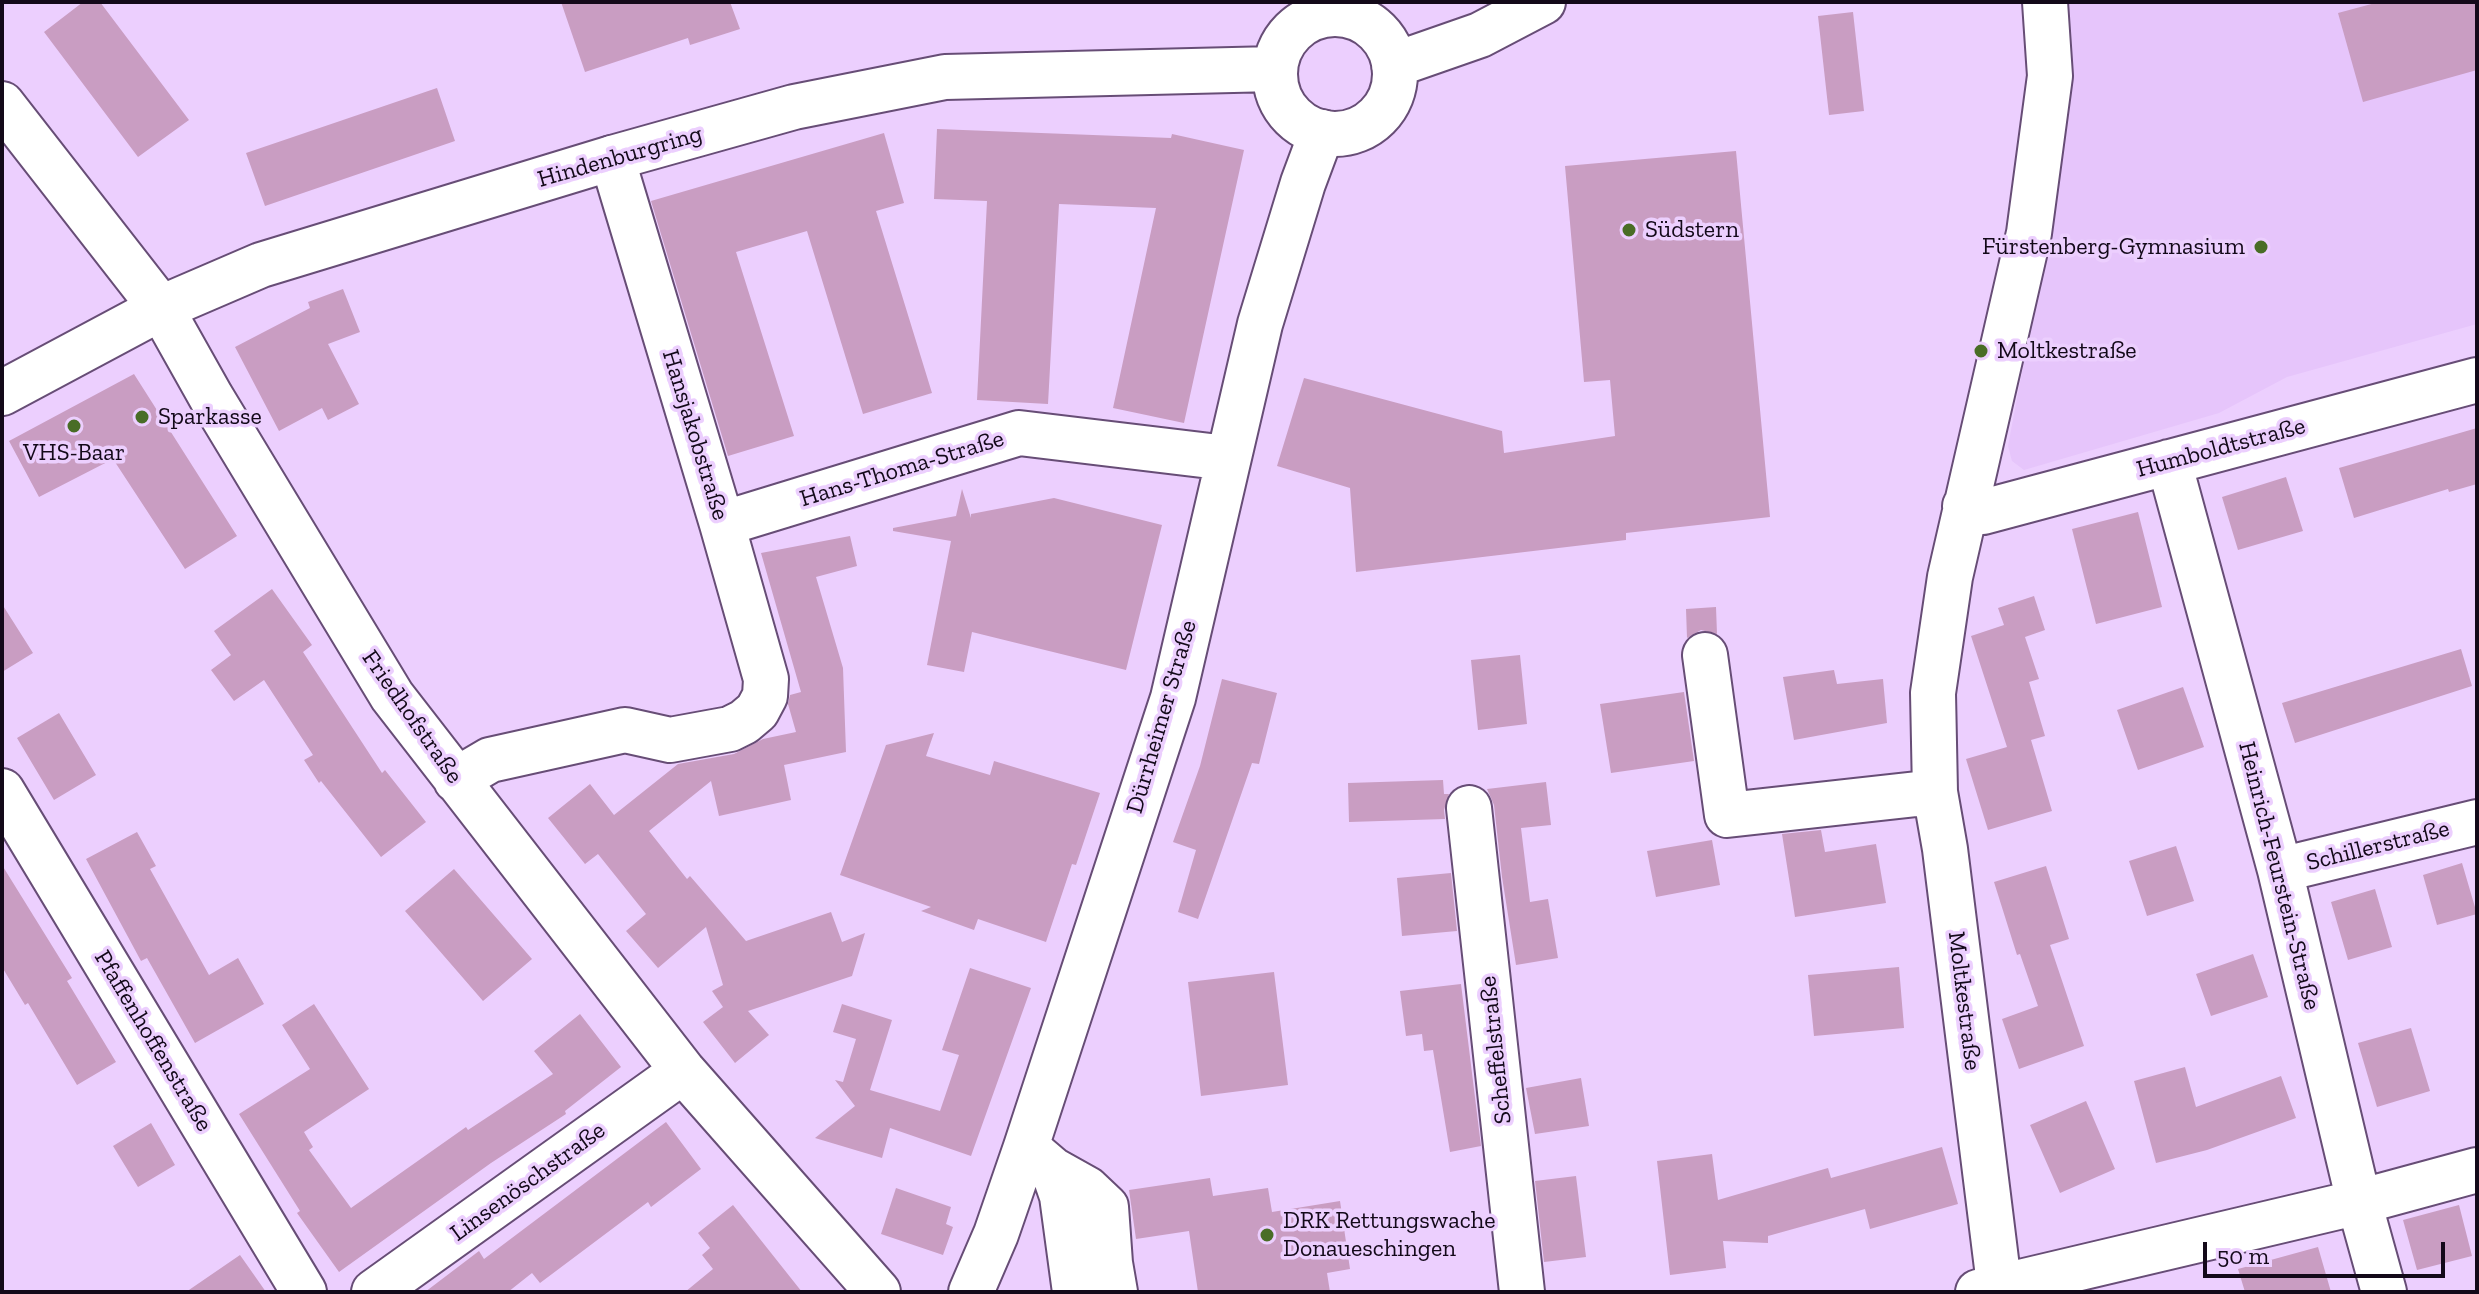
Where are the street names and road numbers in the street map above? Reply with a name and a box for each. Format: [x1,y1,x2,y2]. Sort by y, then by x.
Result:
street label: Hindenburgring [534,120,706,194]
street label: Hansjakobstraße [655,346,735,524]
street label: Humboldtstraße [2134,412,2308,484]
street label: Hans-Thoma-Straße [797,424,1007,514]
street label: Dürrheimer Straße [1121,617,1203,817]
street label: Friedhofstraße [355,645,469,789]
street label: Heinrich-Feurstein-Straße [2232,739,2326,1013]
street label: Schillerstraße [2304,814,2452,878]
street label: Moltkestraße [1941,930,1987,1072]
street label: Pfaffenhoffenstraße [88,945,218,1137]
street label: Scheffelstraße [1474,974,1518,1126]
street label: Linsenöschstraße [445,1116,611,1248]

